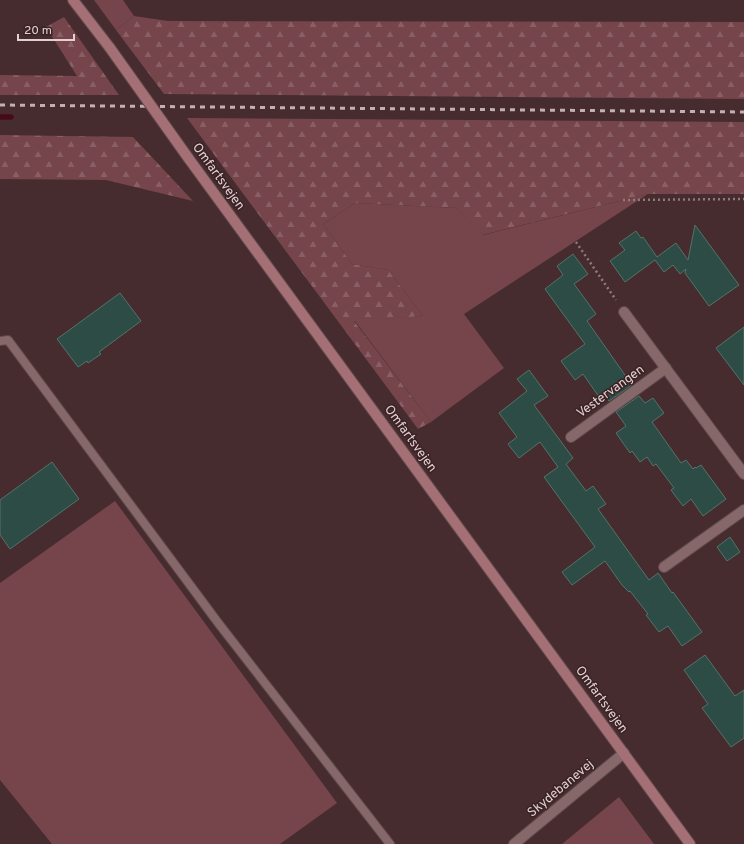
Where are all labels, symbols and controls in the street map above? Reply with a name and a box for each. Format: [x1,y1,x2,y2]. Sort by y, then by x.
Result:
scale bar [18,16,74,42]
text: 20 m [24,23,52,39]
street label: Omfartsvejen [188,140,248,214]
street label: Vestervangen [574,362,648,422]
street label: Omfartsvejen [380,402,440,476]
street label: Omfartsvejen [571,663,631,737]
street label: Skydebanevej [525,757,597,821]

